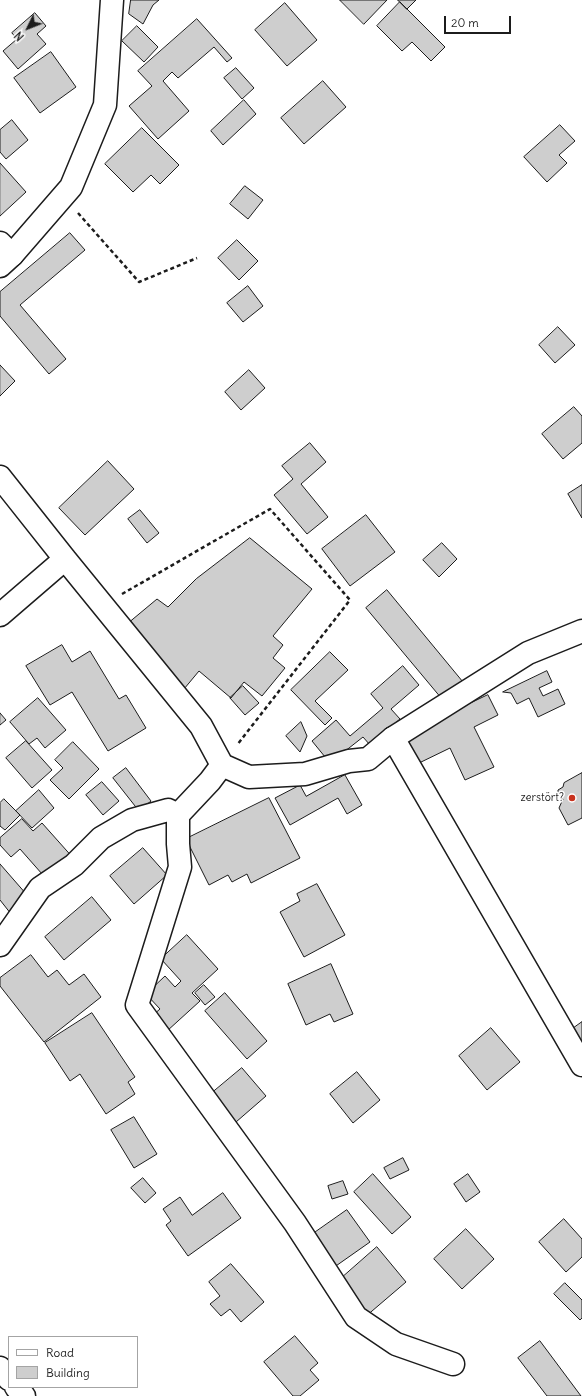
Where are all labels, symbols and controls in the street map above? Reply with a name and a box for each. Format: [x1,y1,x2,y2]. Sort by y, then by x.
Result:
north arrow [8,8,48,48]
scale bar [446,8,513,34]
text: 20 m [451,15,479,30]
text: N [12,29,27,44]
place label: zerstört? [520,791,564,805]
marker: zerstört? [567,793,577,803]
legend [8,1336,138,1388]
text: Road [46,1345,74,1360]
text: Building [46,1365,90,1380]

